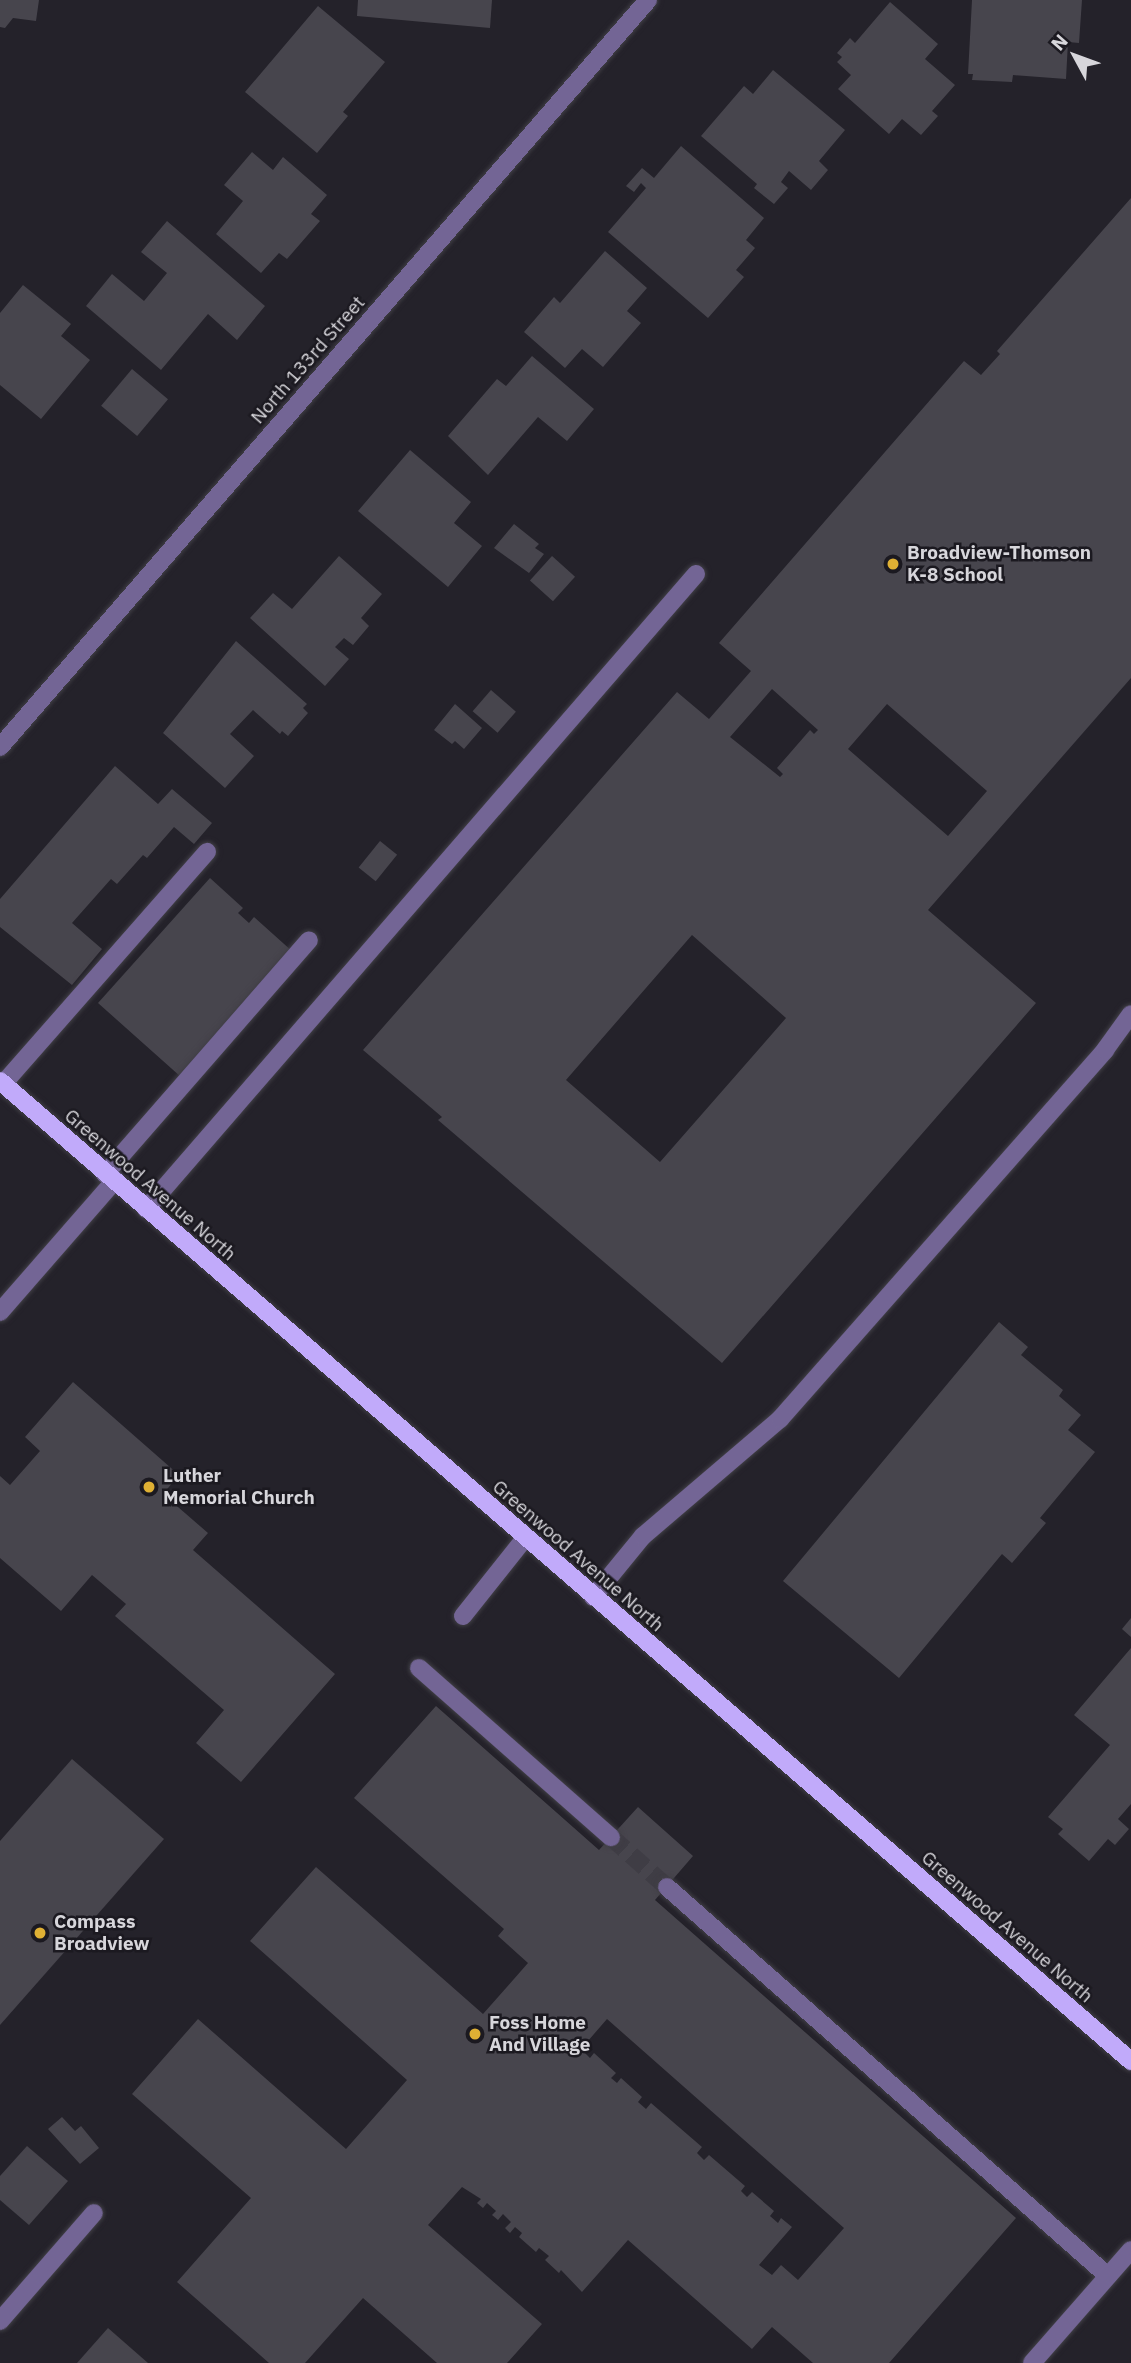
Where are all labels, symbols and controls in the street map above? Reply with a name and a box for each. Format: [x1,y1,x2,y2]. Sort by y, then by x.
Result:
north arrow [1040,21,1110,91]
text: N [1046,29,1073,55]
street label: North 133rd Street [246,291,370,429]
place label: Broadview-Thomson K-8 School [907,542,1091,586]
marker: Broadview-Thomson K-8 School [885,556,901,572]
street label: Greenwood Avenue North [60,1104,240,1266]
place label: Luther Memorial Church [163,1465,315,1509]
street label: Greenwood Avenue North [488,1475,668,1637]
marker: Luther Memorial Church [141,1479,157,1495]
street label: Greenwood Avenue North [917,1846,1097,2008]
place label: Compass Broadview [54,1911,150,1955]
marker: Compass Broadview [32,1925,48,1941]
place label: Foss Home And Village [489,2012,590,2056]
marker: Foss Home And Village [467,2026,483,2042]

